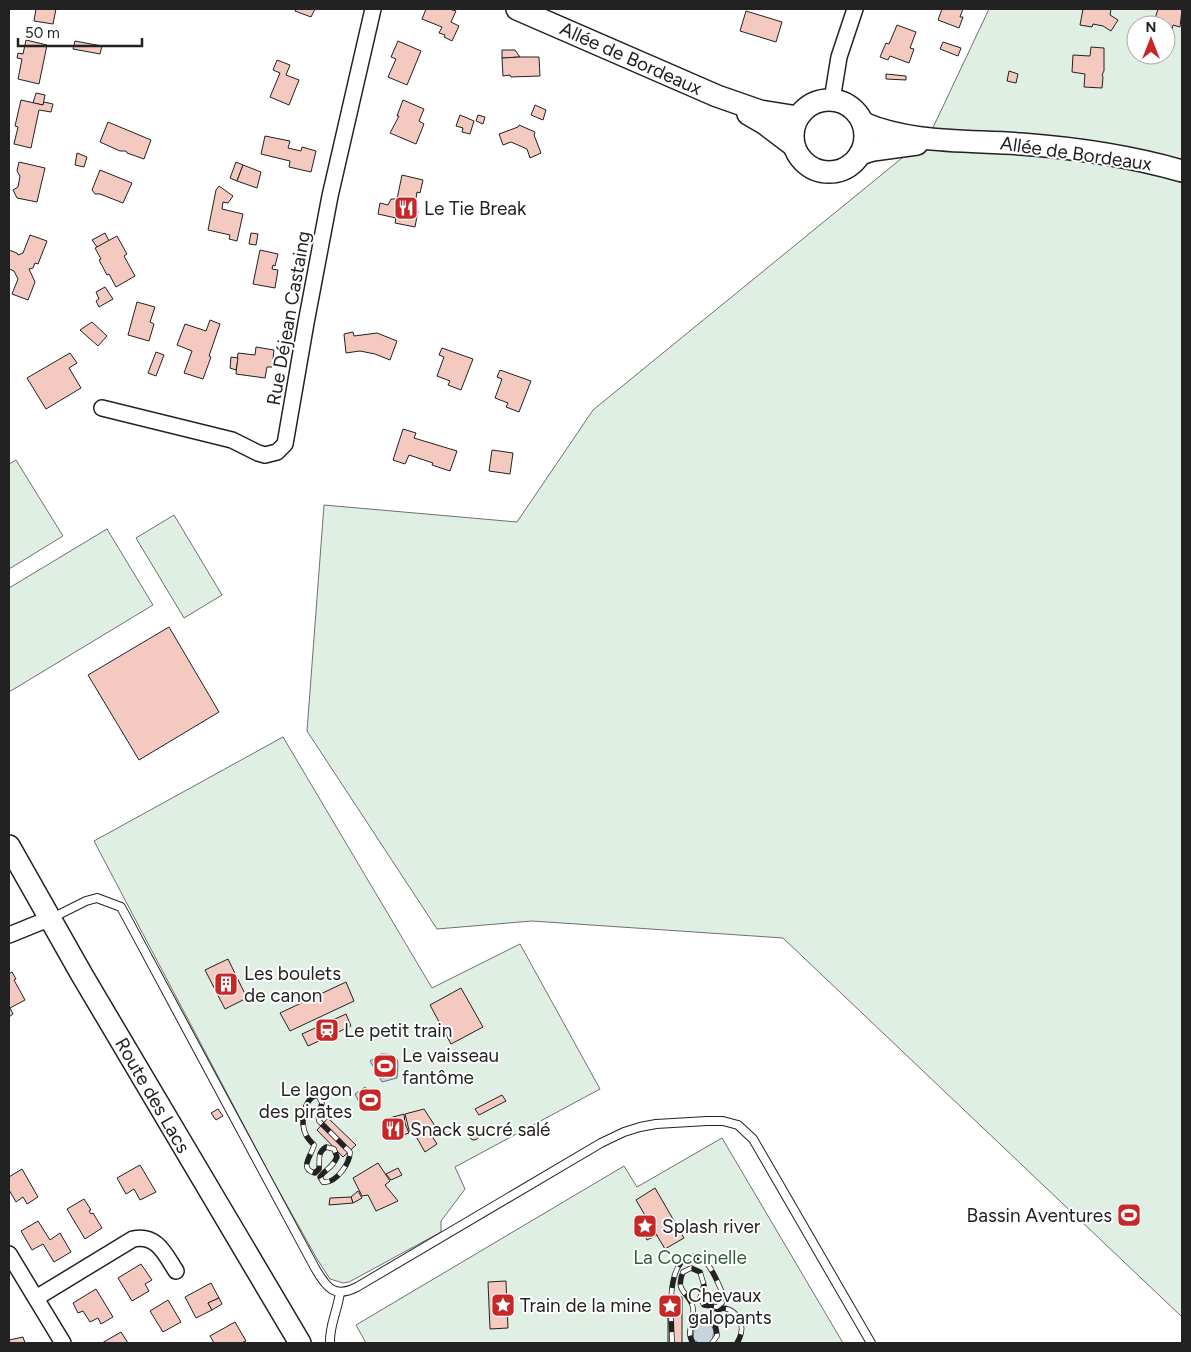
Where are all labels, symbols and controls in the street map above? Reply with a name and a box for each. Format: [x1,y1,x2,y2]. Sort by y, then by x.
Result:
scale bar [18,15,141,47]
north arrow [1126,15,1176,65]
street label: Allée de Bordeaux [556,17,705,100]
text: N [1146,19,1156,36]
text: 50 m [25,24,60,42]
street label: Allée de Bordeaux [999,131,1153,176]
restaurant icon: Le Tie Break [393,195,419,221]
place label: Le Tie Break [424,197,527,220]
street label: Rue Déjean Castaing [262,229,315,407]
place label: Les boulets de canon [244,962,341,1007]
building icon: Les boulets de canon [213,971,239,997]
station icon: Le petit train [314,1017,340,1043]
place label: Le petit train [344,1019,452,1042]
street label: Route des Lacs [110,1033,195,1157]
place label: Le vaisseau fantôme [402,1044,499,1089]
sports icon: Le vaisseau fantôme [372,1053,398,1079]
place label: Le lagon des pirates [259,1078,352,1123]
sports icon: Le lagon des pirates [357,1087,383,1113]
restaurant icon: Snack sucré salé [380,1116,406,1142]
place label: Snack sucré salé [410,1118,551,1141]
sports icon: Bassin Aventures [1116,1202,1142,1228]
place label: Bassin Aventures [967,1204,1112,1227]
place icon: Splash river [632,1213,658,1239]
place label: Splash river [662,1215,761,1238]
park label: La Coccinelle [633,1246,747,1269]
place label: Chevaux galopants [688,1284,772,1329]
place icon: Train de la mine [490,1292,516,1318]
place icon: Chevaux galopants [657,1293,683,1319]
place label: Train de la mine [520,1294,652,1317]

